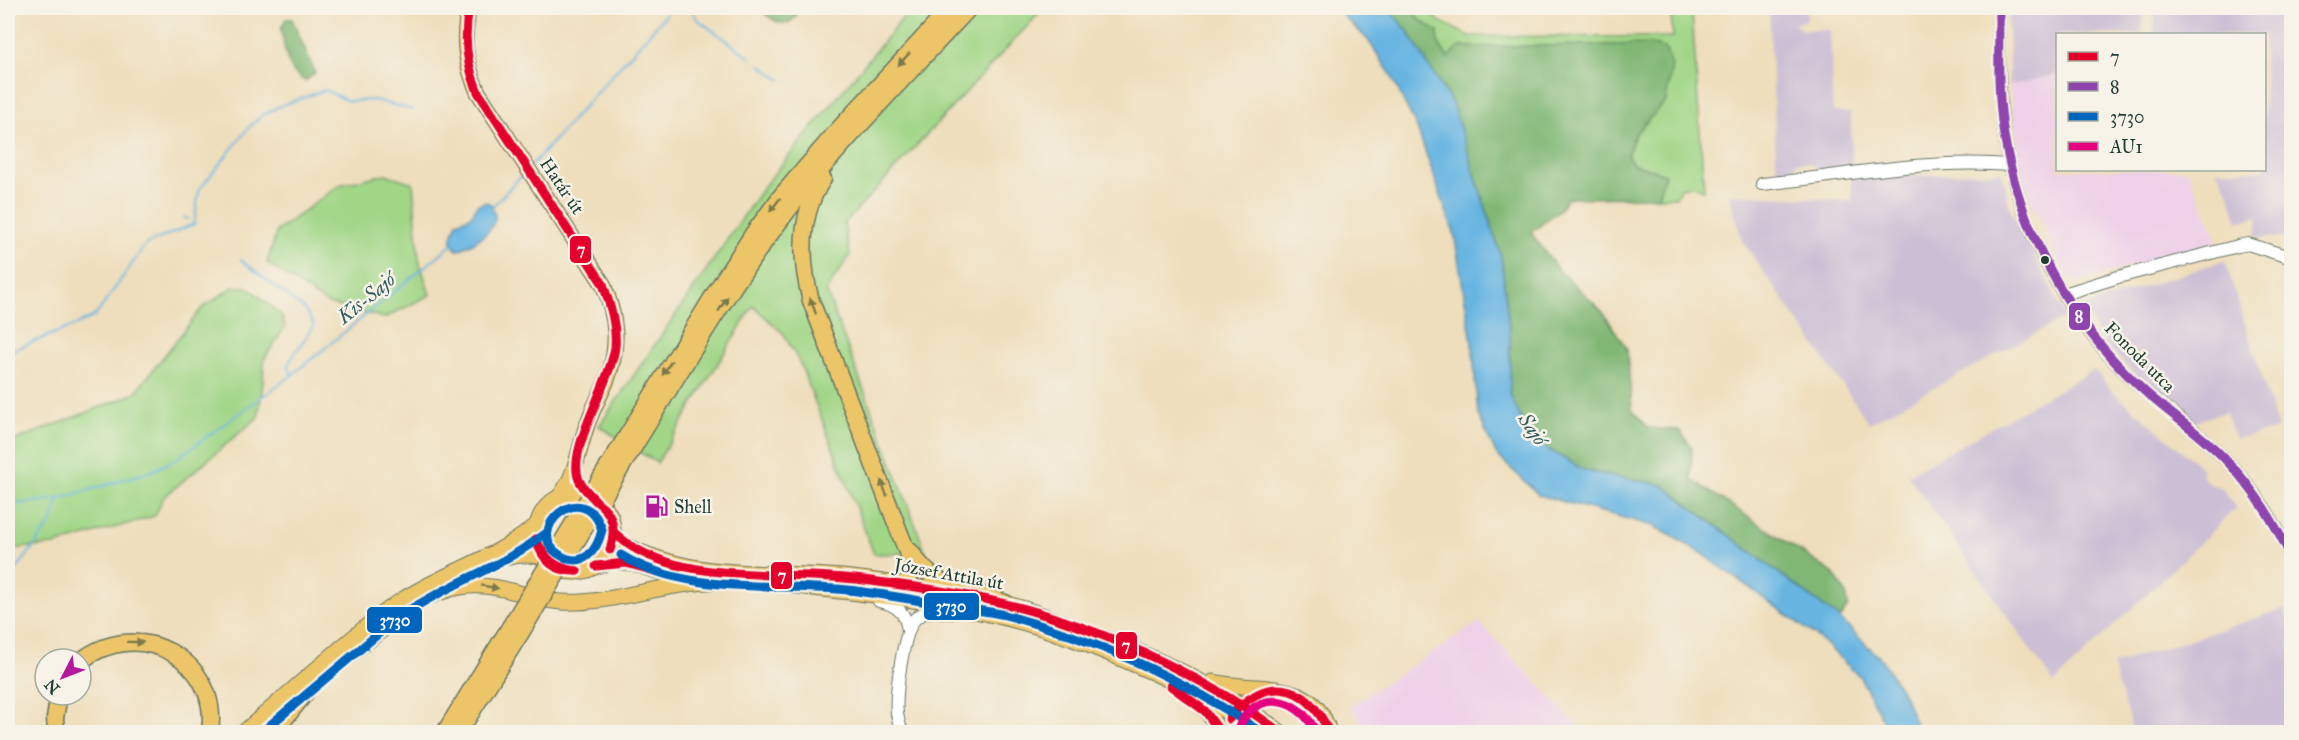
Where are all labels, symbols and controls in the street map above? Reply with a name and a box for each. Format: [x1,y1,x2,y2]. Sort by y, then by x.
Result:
legend [2056,33,2266,171]
text: 7 [2110,46,2120,68]
one-way arrow [897,52,911,66]
text: 8 [2110,76,2120,98]
text: 3730 [2110,106,2144,128]
text: AU1 [2109,136,2143,158]
street label: Határ út [535,153,589,219]
one-way arrow [768,197,781,213]
line badge: 7 [569,235,592,264]
text: 7 [577,240,586,259]
unlabelled marker [2039,254,2051,266]
water label: Kis-Sajó [331,265,403,329]
one-way arrow [718,296,729,312]
one-way arrow [808,297,818,315]
line badge: 8 [2068,302,2091,331]
text: 8 [2075,307,2083,326]
street label: Fonoda utca [2100,317,2180,397]
one-way arrow [662,360,673,376]
water label: Sajó [1513,408,1554,452]
one-way arrow [878,479,888,497]
fuel station icon: Shell [643,494,669,520]
place label: Shell [674,496,712,518]
street label: József Attila út [891,553,1006,596]
line badge: 7 [770,561,793,590]
text: 7 [778,566,787,585]
one-way arrow [481,583,500,592]
line badge: 3730 [923,592,980,621]
text: 3730 [936,597,966,617]
line badge: 3730 [366,606,423,634]
text: 3730 [380,611,410,631]
line badge: 7 [1115,631,1138,660]
text: 7 [1122,636,1131,655]
one-way arrow [125,638,144,647]
north arrow [33,647,93,707]
text: N [40,675,64,698]

